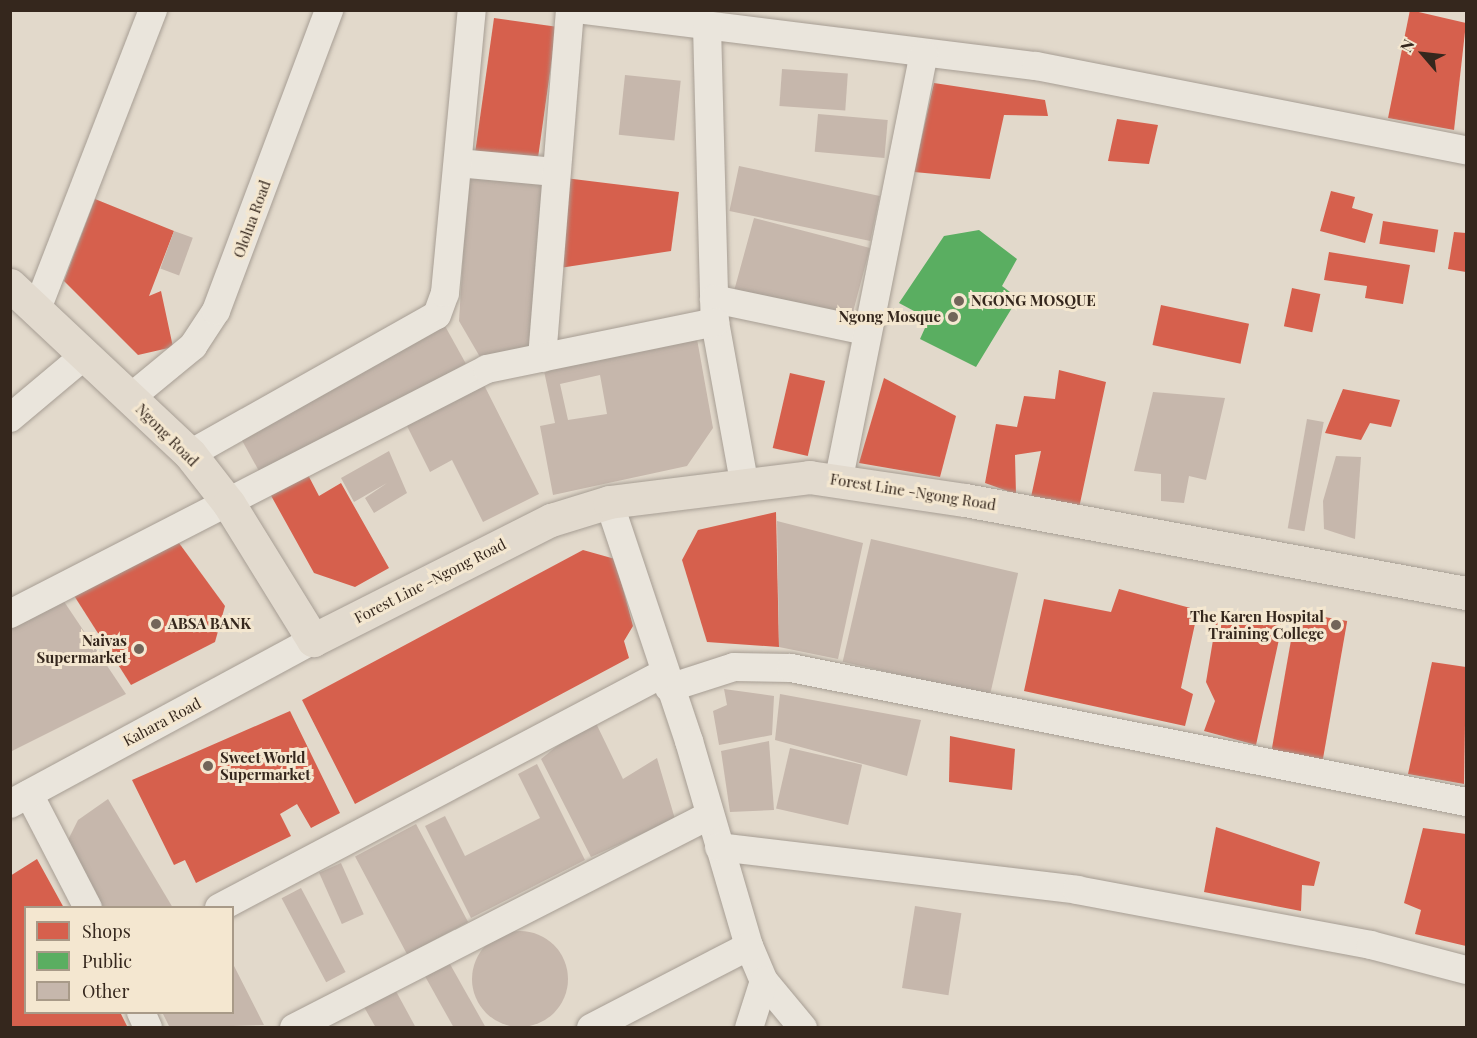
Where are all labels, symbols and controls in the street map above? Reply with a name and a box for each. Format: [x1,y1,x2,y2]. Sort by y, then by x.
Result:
north arrow [1393,24,1453,84]
text: N [1395,35,1419,55]
street label: Ololua Road [230,178,274,260]
place label: NGONG MOSQUE [971,292,1096,310]
marker: NGONG MOSQUE [952,294,966,308]
place label: Ngong Mosque [839,308,941,326]
marker: Ngong Mosque [946,310,960,324]
street label: Ngong Road [132,400,202,470]
street label: Forest Line -Ngong Road [829,470,997,514]
street label: Forest Line -Ngong Road [351,535,509,627]
place label: The Karen Hospital Training College [1190,607,1324,642]
place label: ABSA BANK [168,615,251,633]
marker: ABSA BANK [149,617,163,631]
marker: The Karen Hospital Training College [1329,618,1343,632]
place label: Naivas Supermarket [36,631,127,666]
marker: Naivas Supermarket [132,642,146,656]
street label: Kahara Road [120,694,204,750]
place label: Sweet World Supermarket [220,748,311,783]
marker: Sweet World Supermarket [201,759,215,773]
legend [24,906,234,1014]
text: Shops [82,919,131,943]
text: Public [82,949,132,973]
text: Other [82,979,129,1003]

